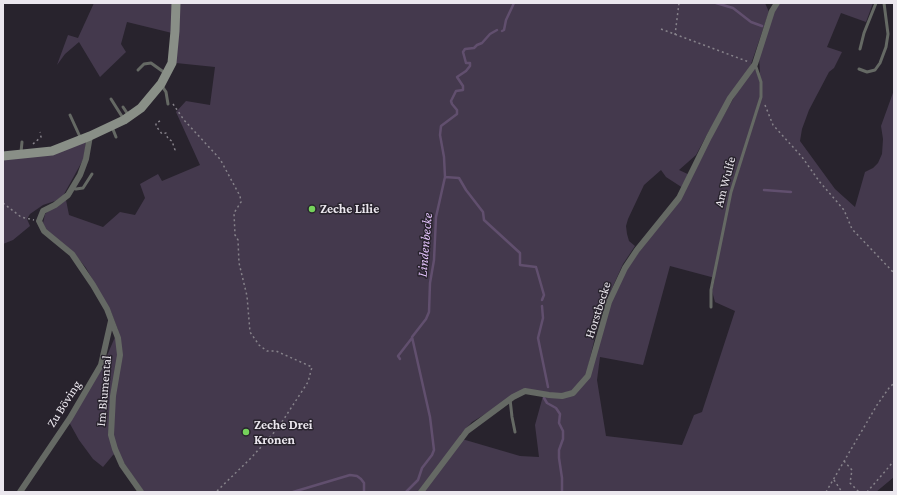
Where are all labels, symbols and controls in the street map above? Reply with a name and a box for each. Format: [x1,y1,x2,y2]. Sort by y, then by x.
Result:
street label: Am Wulfe [711,155,739,209]
place label: Zeche Lilie [320,201,379,217]
marker: Zeche Lilie [307,204,317,214]
water label: Lindenbecke [414,212,436,278]
street label: Horstbecke [582,280,614,340]
street label: Im Blumental [93,355,115,427]
street label: Zu Böving [44,378,84,430]
place label: Zeche Drei Kronen [254,417,312,448]
marker: Zeche Drei Kronen [241,427,251,437]

